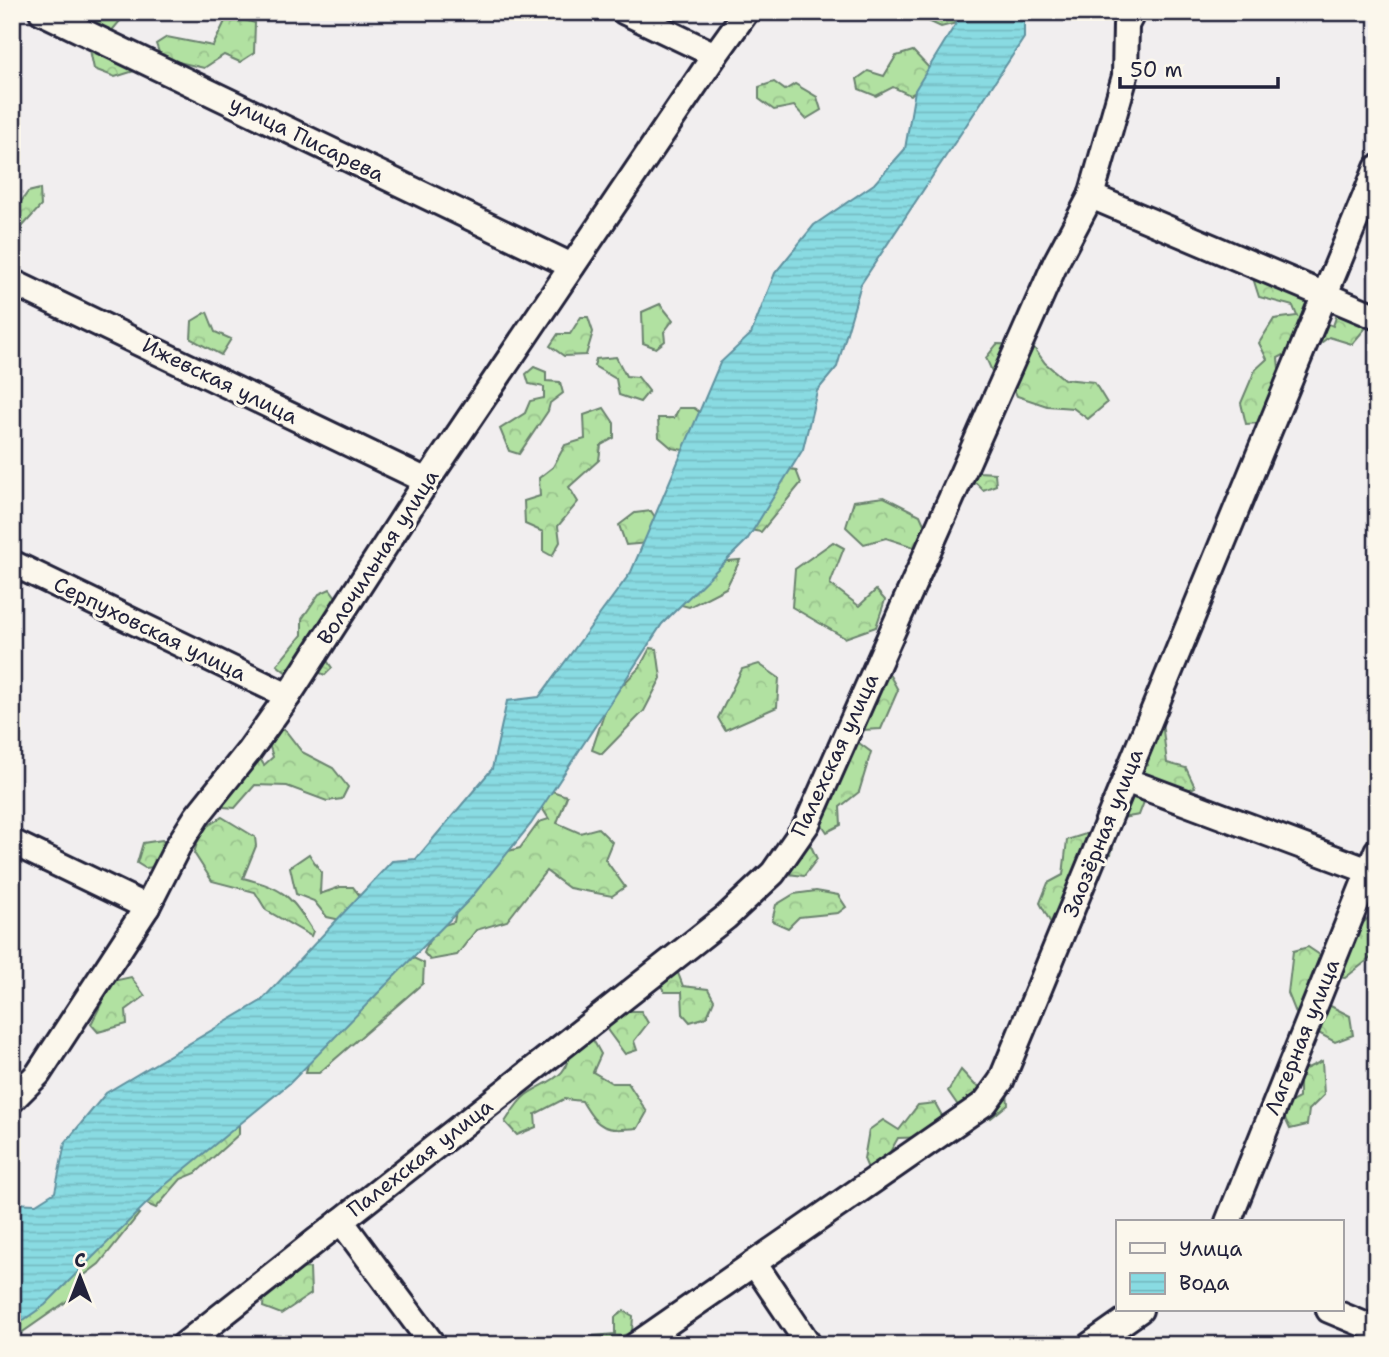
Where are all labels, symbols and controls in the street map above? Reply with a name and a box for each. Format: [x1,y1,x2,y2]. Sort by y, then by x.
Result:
scale bar [1120,46,1277,90]
text: 50 m [1130,56,1183,84]
street label: улица Писарева [225,89,389,189]
street label: Ижевская улица [138,331,302,431]
street label: Волочильная улица [311,464,445,650]
street label: Серпуховская улица [49,570,251,688]
street label: Палехская улица [785,669,885,841]
street label: Заозёрная улица [1056,745,1150,921]
street label: Лагерная улица [1258,955,1346,1119]
street label: Палехская улица [341,1092,499,1224]
legend [1116,1220,1344,1312]
text: Улица [1179,1235,1242,1263]
north arrow [46,1242,116,1312]
text: С [74,1248,86,1273]
text: Вода [1179,1269,1229,1297]

